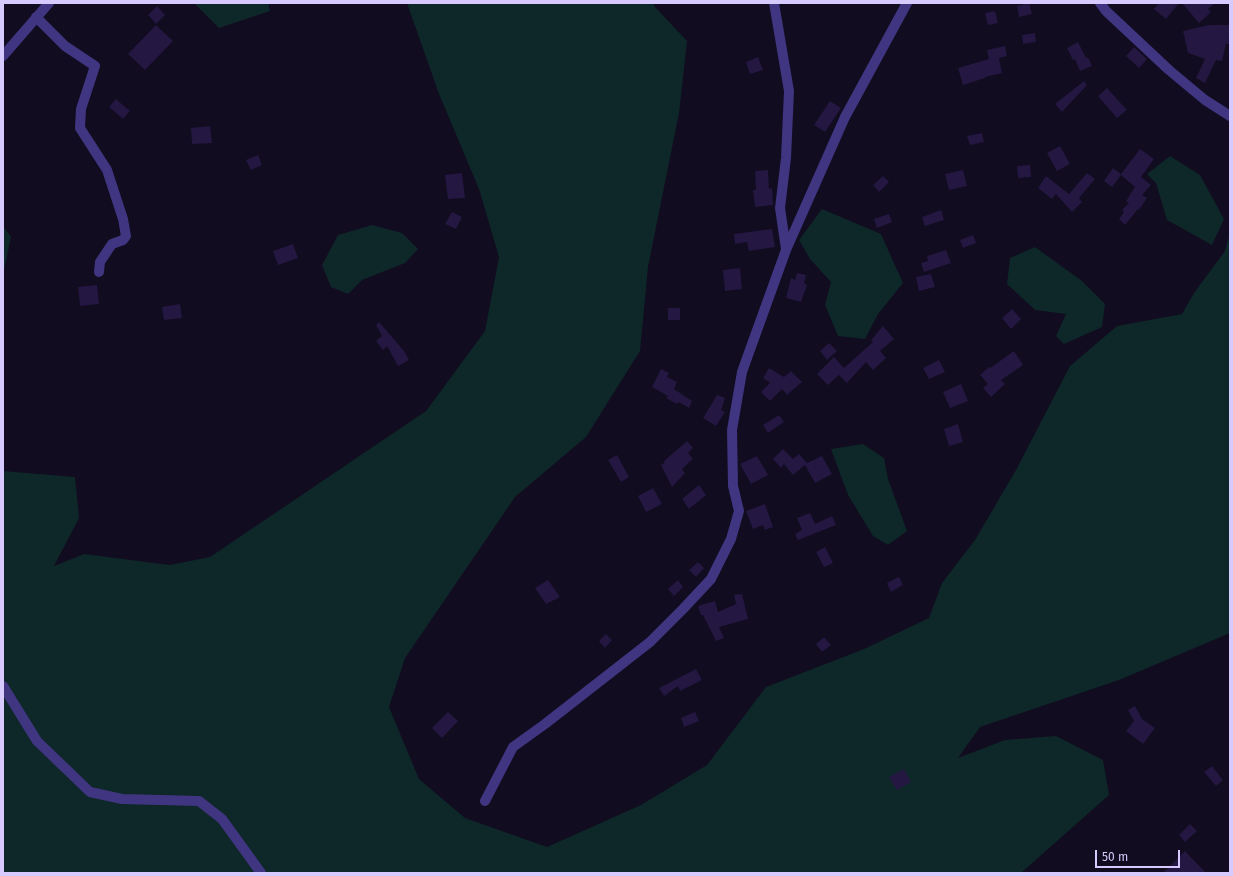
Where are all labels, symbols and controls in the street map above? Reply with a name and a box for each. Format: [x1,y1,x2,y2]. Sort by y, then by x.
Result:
scale bar [1097,842,1182,868]
text: 50 m [1102,850,1128,864]

